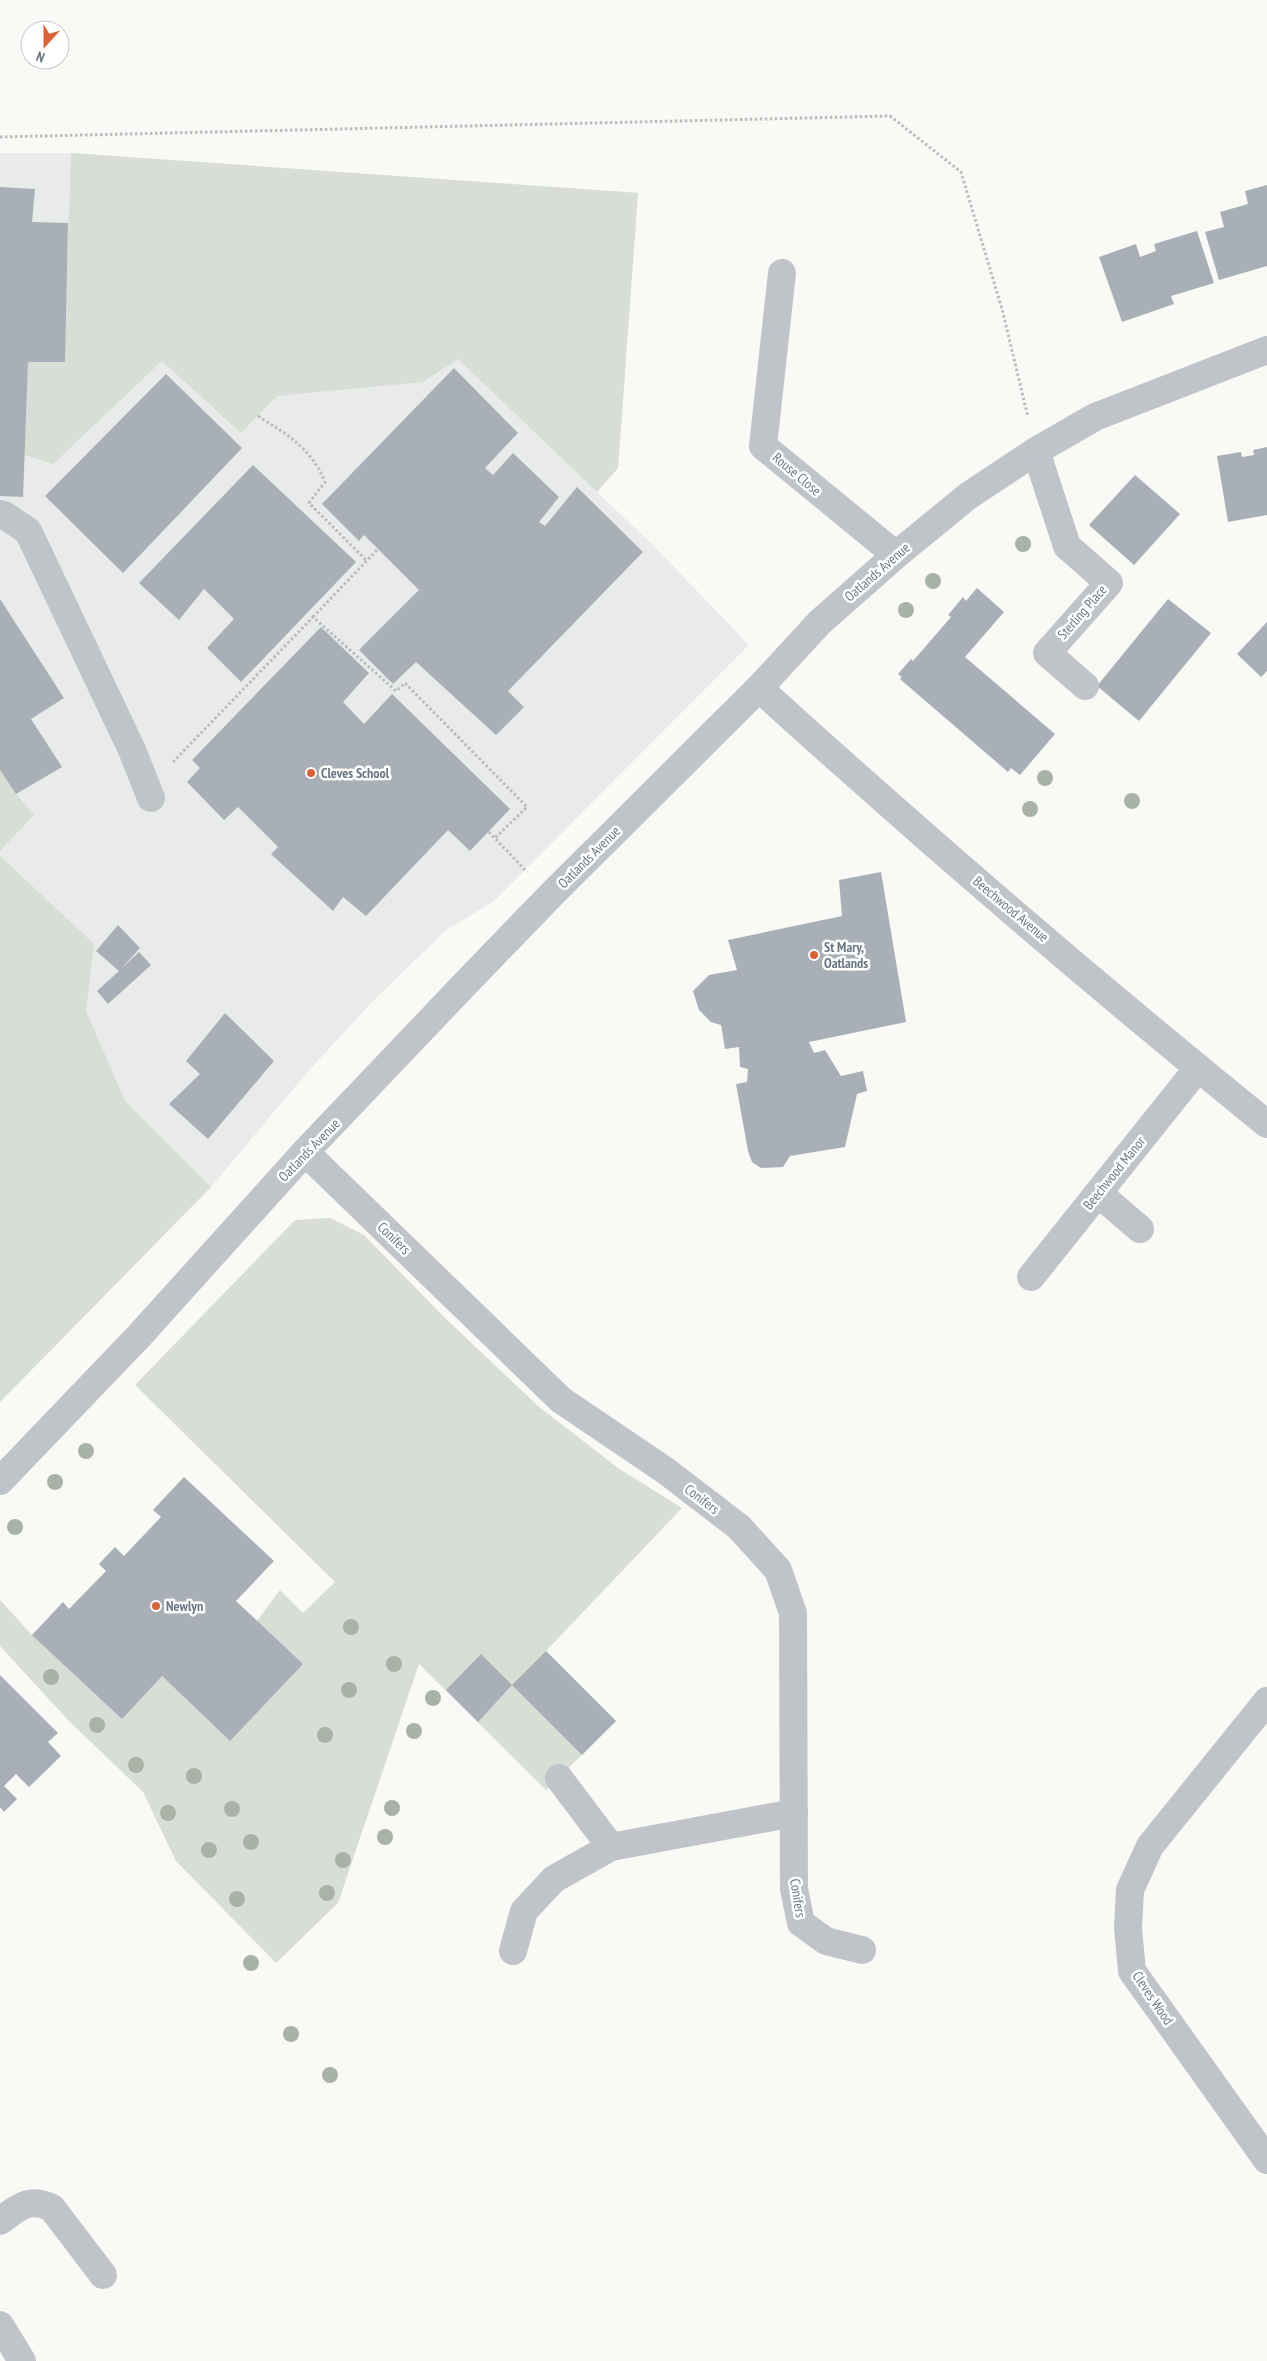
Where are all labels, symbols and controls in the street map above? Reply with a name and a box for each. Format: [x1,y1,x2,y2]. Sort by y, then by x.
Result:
north arrow [20,20,70,70]
text: N [34,47,47,67]
street label: Rouse Close [769,448,825,500]
street label: Oatlands Avenue [841,539,914,605]
street label: Sterling Place [1053,581,1111,643]
place label: Cleves School [321,764,390,782]
marker: Cleves School [305,767,317,779]
street label: Oatlands Avenue [554,822,624,892]
street label: Beechwood Avenue [969,872,1053,946]
place label: St Mary, Oatlands [824,938,868,972]
marker: St Mary, Oatlands [808,949,820,961]
street label: Oatlands Avenue [274,1114,344,1185]
street label: Beechwood Manor [1079,1133,1149,1213]
street label: Conifers [374,1218,415,1258]
street label: Conifers [681,1480,723,1518]
place label: Newlyn [166,1597,203,1615]
marker: Newlyn [150,1600,162,1612]
street label: Conifers [786,1877,810,1919]
street label: Cleves Wood [1128,1968,1178,2028]

